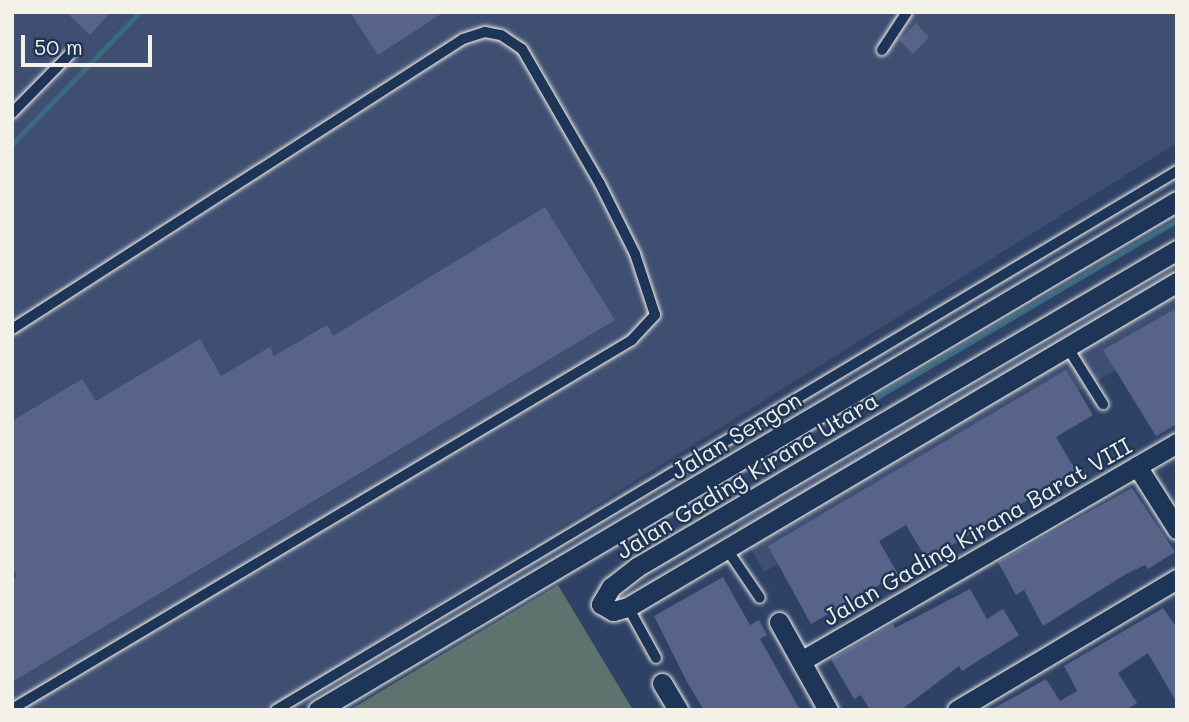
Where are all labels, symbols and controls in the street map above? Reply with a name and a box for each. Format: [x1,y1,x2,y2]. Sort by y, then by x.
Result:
scale bar [24,21,156,65]
text: 50 m [34,33,83,60]
street label: Jalan Sengon [666,385,806,485]
street label: Jalan Gading Kirana Utara [611,386,883,564]
street label: Jalan Gading Kirana Barat VIII [818,431,1136,631]

